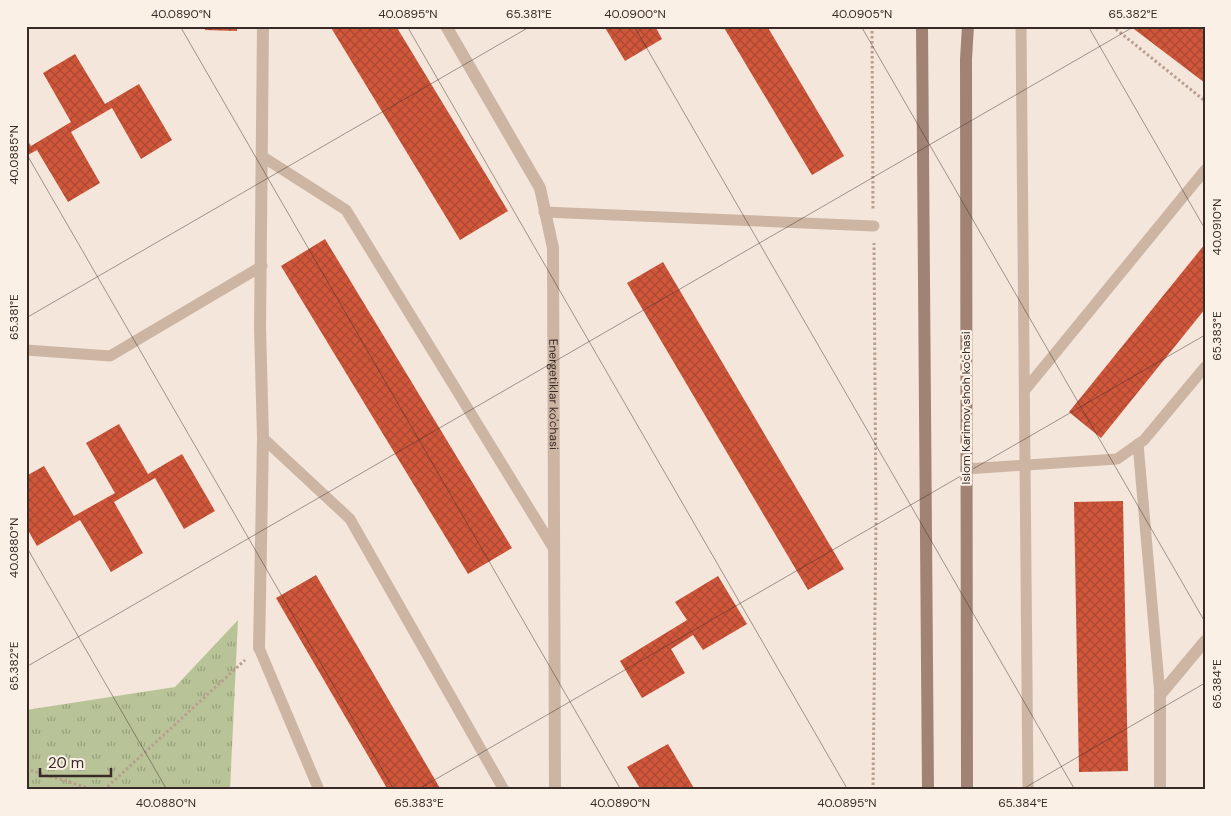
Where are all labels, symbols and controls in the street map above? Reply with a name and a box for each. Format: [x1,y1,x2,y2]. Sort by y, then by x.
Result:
text: 40.0890°N [151,6,211,22]
text: 40.0895°N [378,6,438,22]
text: 65.381°E [506,6,552,22]
text: 40.0900°N [604,6,666,22]
text: 40.0905°N [832,6,892,22]
text: 65.382°E [1109,6,1158,22]
text: 40.0885°N [6,125,22,185]
text: 40.0910°N [1209,199,1225,255]
text: 65.381°E [6,294,22,340]
text: 65.383°E [1209,311,1225,361]
street label: Islom Karimov shoh ko'chasi [958,331,974,485]
street label: Energetiklar ko'chasi [545,339,562,450]
text: 40.0880°N [6,518,22,578]
text: 65.382°E [6,641,22,690]
text: 65.384°E [1209,659,1225,709]
scale bar [40,746,111,778]
text: 20 m [48,753,84,773]
text: 40.0880°N [136,795,196,811]
text: 65.383°E [394,795,444,811]
text: 40.0890°N [590,795,650,811]
text: 40.0895°N [817,795,877,811]
text: 65.384°E [998,795,1048,811]

